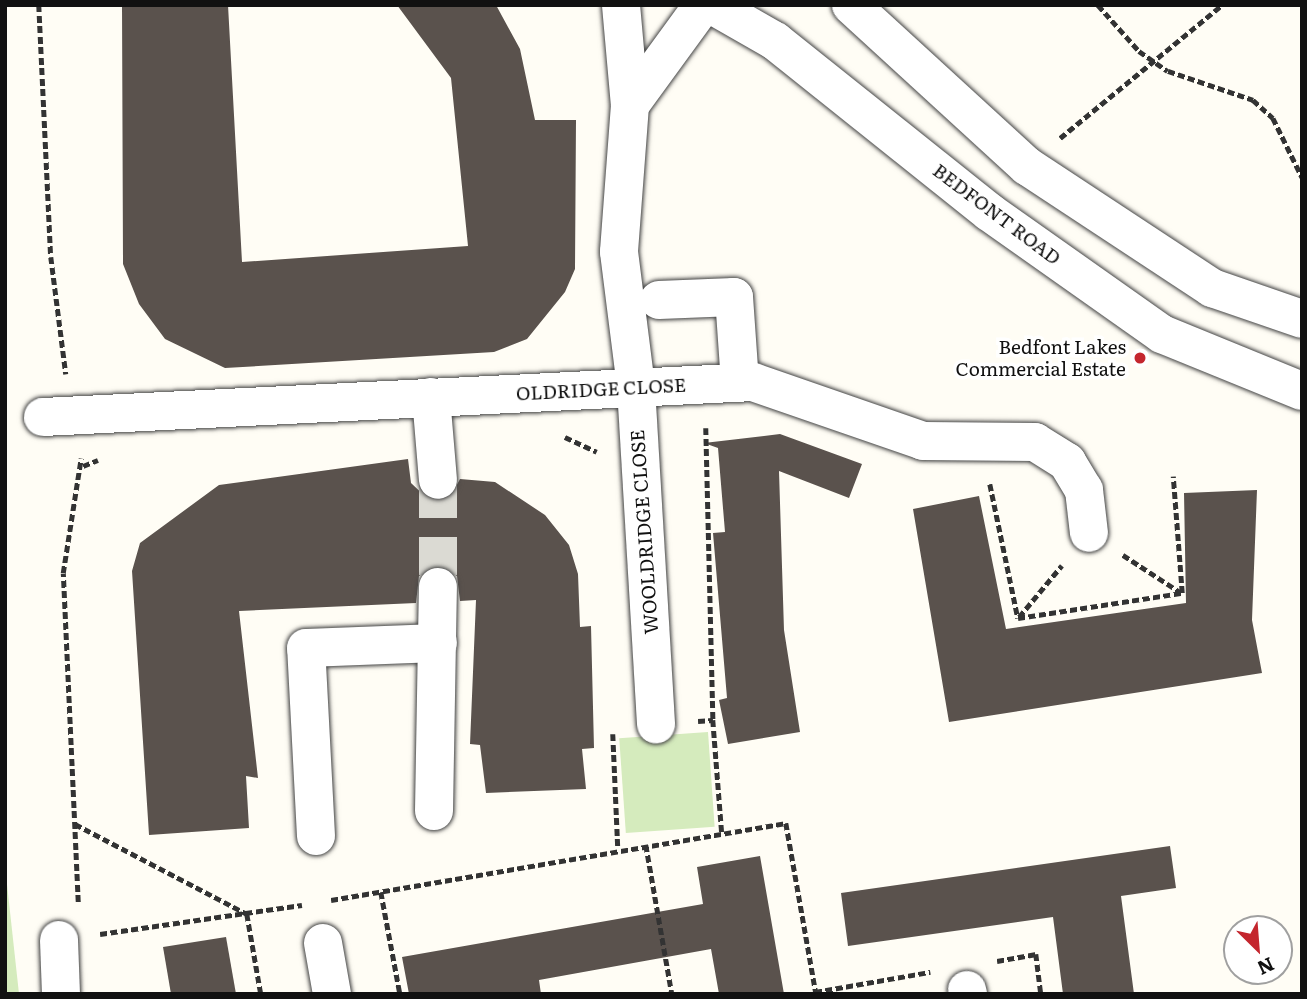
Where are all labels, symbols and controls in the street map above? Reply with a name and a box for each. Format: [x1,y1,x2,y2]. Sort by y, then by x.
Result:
street label: BEDFONT ROAD [929,159,1065,269]
place label: Bedfont Lakes Commercial Estate [955,336,1126,380]
marker: Bedfont Lakes Commercial Estate [1132,350,1148,366]
street label: OLDRIDGE CLOSE [515,373,687,405]
street label: WOOLDRIDGE CLOSE [625,429,663,635]
north arrow [1223,915,1293,985]
text: N [1253,951,1279,983]

